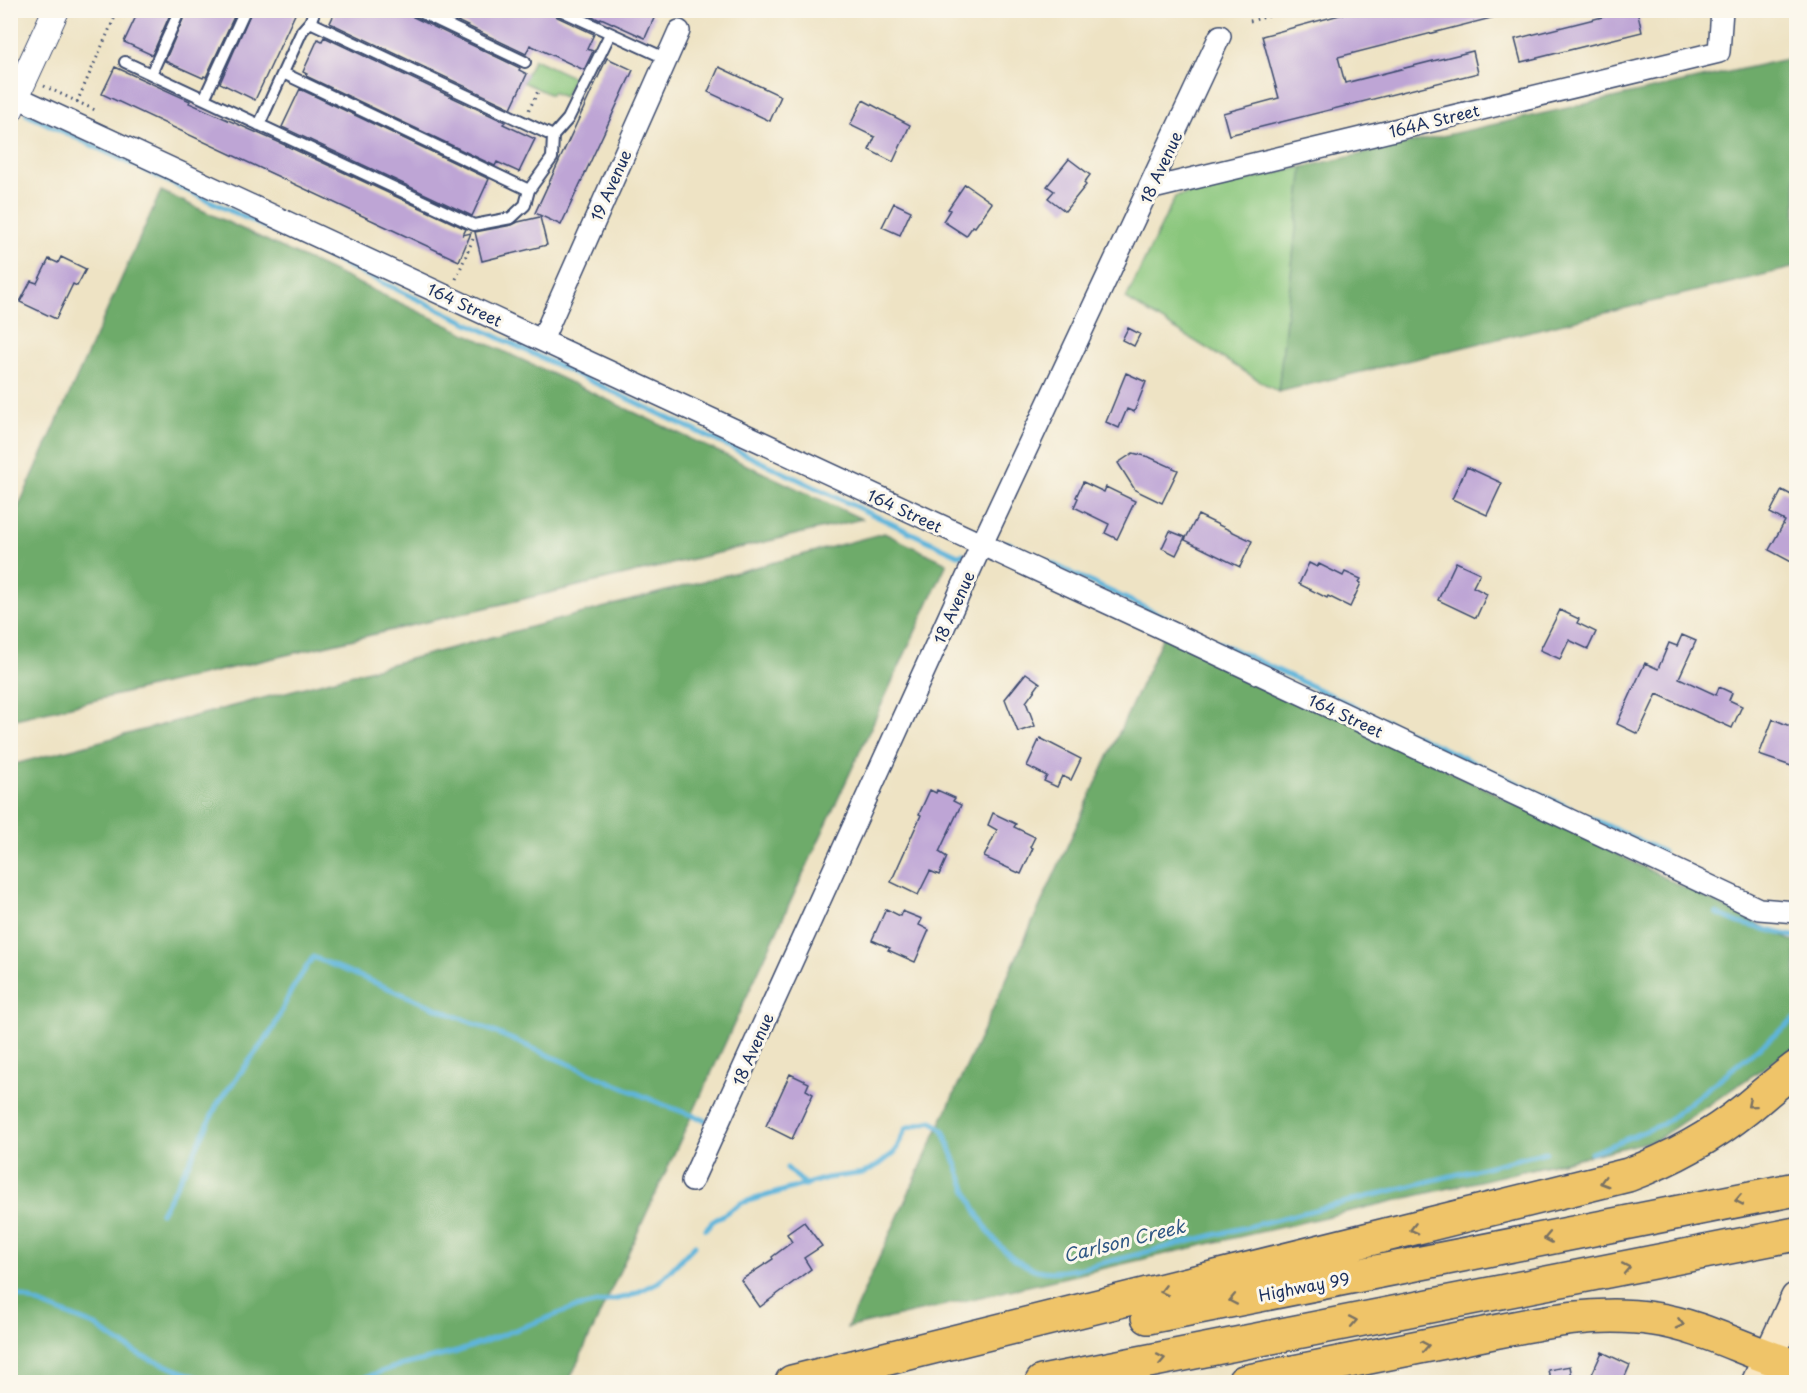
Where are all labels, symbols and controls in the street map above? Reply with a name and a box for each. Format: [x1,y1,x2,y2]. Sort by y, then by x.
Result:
street label: 164A Street [1386,97,1482,143]
street label: 18 Avenue [1133,127,1187,207]
street label: 19 Avenue [584,145,637,225]
street label: 164 Street [424,276,506,332]
street label: 164 Street [864,482,946,538]
street label: 18 Avenue [926,567,980,647]
street label: 164 Street [1305,687,1387,743]
street label: 18 Avenue [725,1009,779,1089]
one-way arrow [1747,1097,1758,1108]
one-way arrow [1599,1175,1609,1187]
one-way arrow [1734,1193,1744,1206]
water label: Carlson Creek [1060,1212,1189,1268]
one-way arrow [1409,1221,1419,1234]
one-way arrow [1543,1231,1553,1244]
one-way arrow [1621,1262,1631,1275]
street label: Highway 99 [1256,1265,1352,1307]
one-way arrow [1159,1284,1169,1297]
one-way arrow [1228,1293,1238,1306]
one-way arrow [1347,1315,1357,1328]
one-way arrow [1674,1317,1684,1330]
one-way arrow [1420,1340,1430,1353]
one-way arrow [1156,1353,1166,1366]

